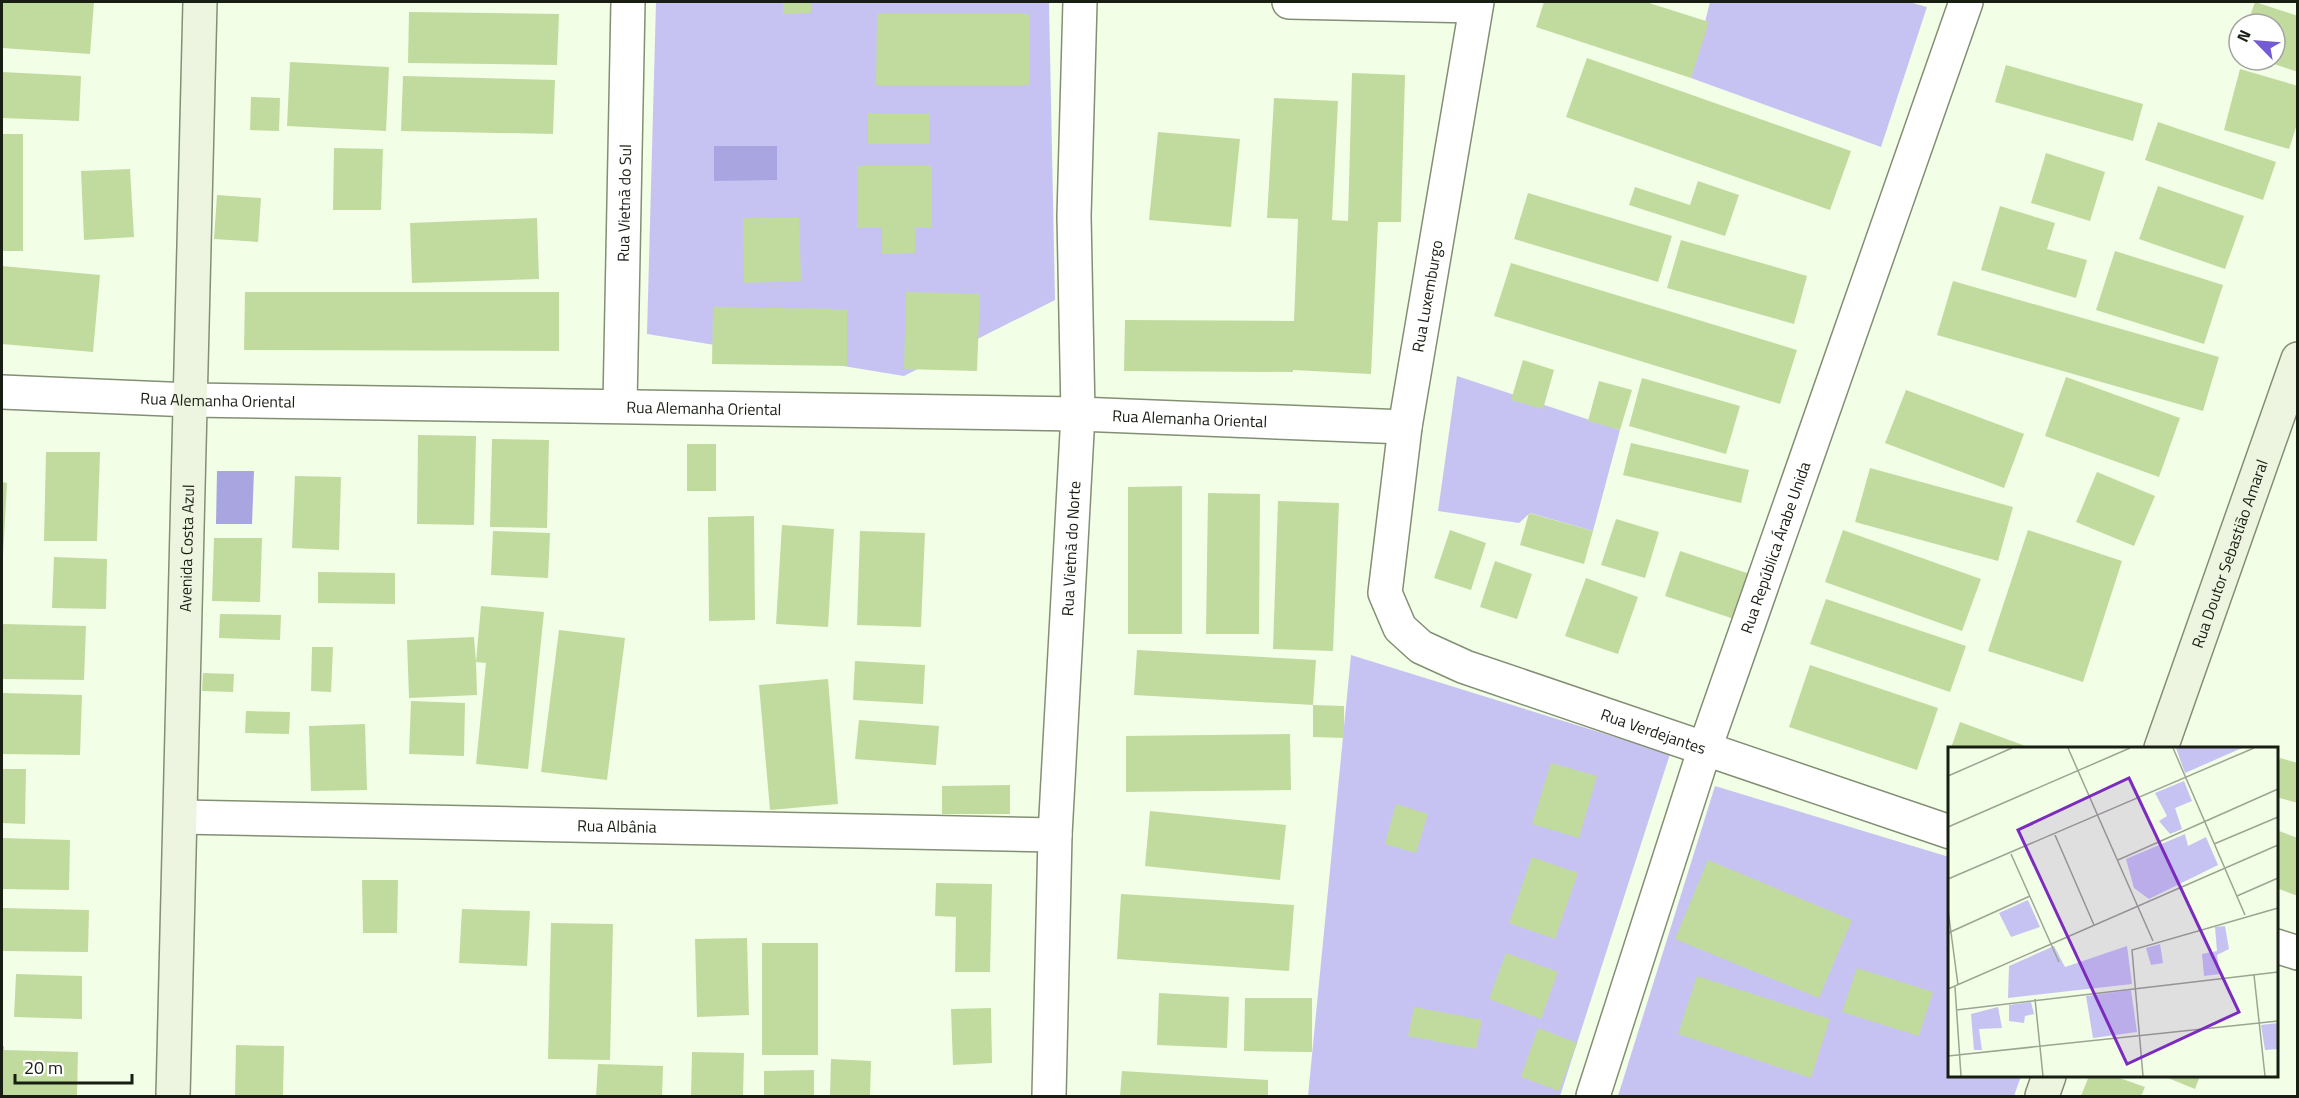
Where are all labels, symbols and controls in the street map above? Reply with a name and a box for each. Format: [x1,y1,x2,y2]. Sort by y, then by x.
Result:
north arrow [2227,12,2287,72]
text: N [2230,26,2257,46]
street label: Rua Vietnã do Sul [611,144,637,262]
street label: Rua Luxemburgo [1405,238,1449,354]
street label: Rua Alemanha Oriental [140,386,296,414]
street label: Rua Alemanha Oriental [626,395,781,421]
street label: Rua Alemanha Oriental [1112,403,1268,434]
street label: Rua Doutor Sebastião Amaral [2185,456,2274,651]
street label: Rua República Árabe Unida [1734,458,1816,637]
street label: Rua Vietnã do Norte [1055,480,1086,617]
street label: Avenida Costa Azul [173,484,200,612]
street label: Rua Verdejantes [1598,702,1709,760]
inset map [1948,747,2278,1077]
street label: Rua Albânia [577,813,657,839]
scale bar [15,1047,132,1085]
text: 20 m [24,1054,63,1081]

